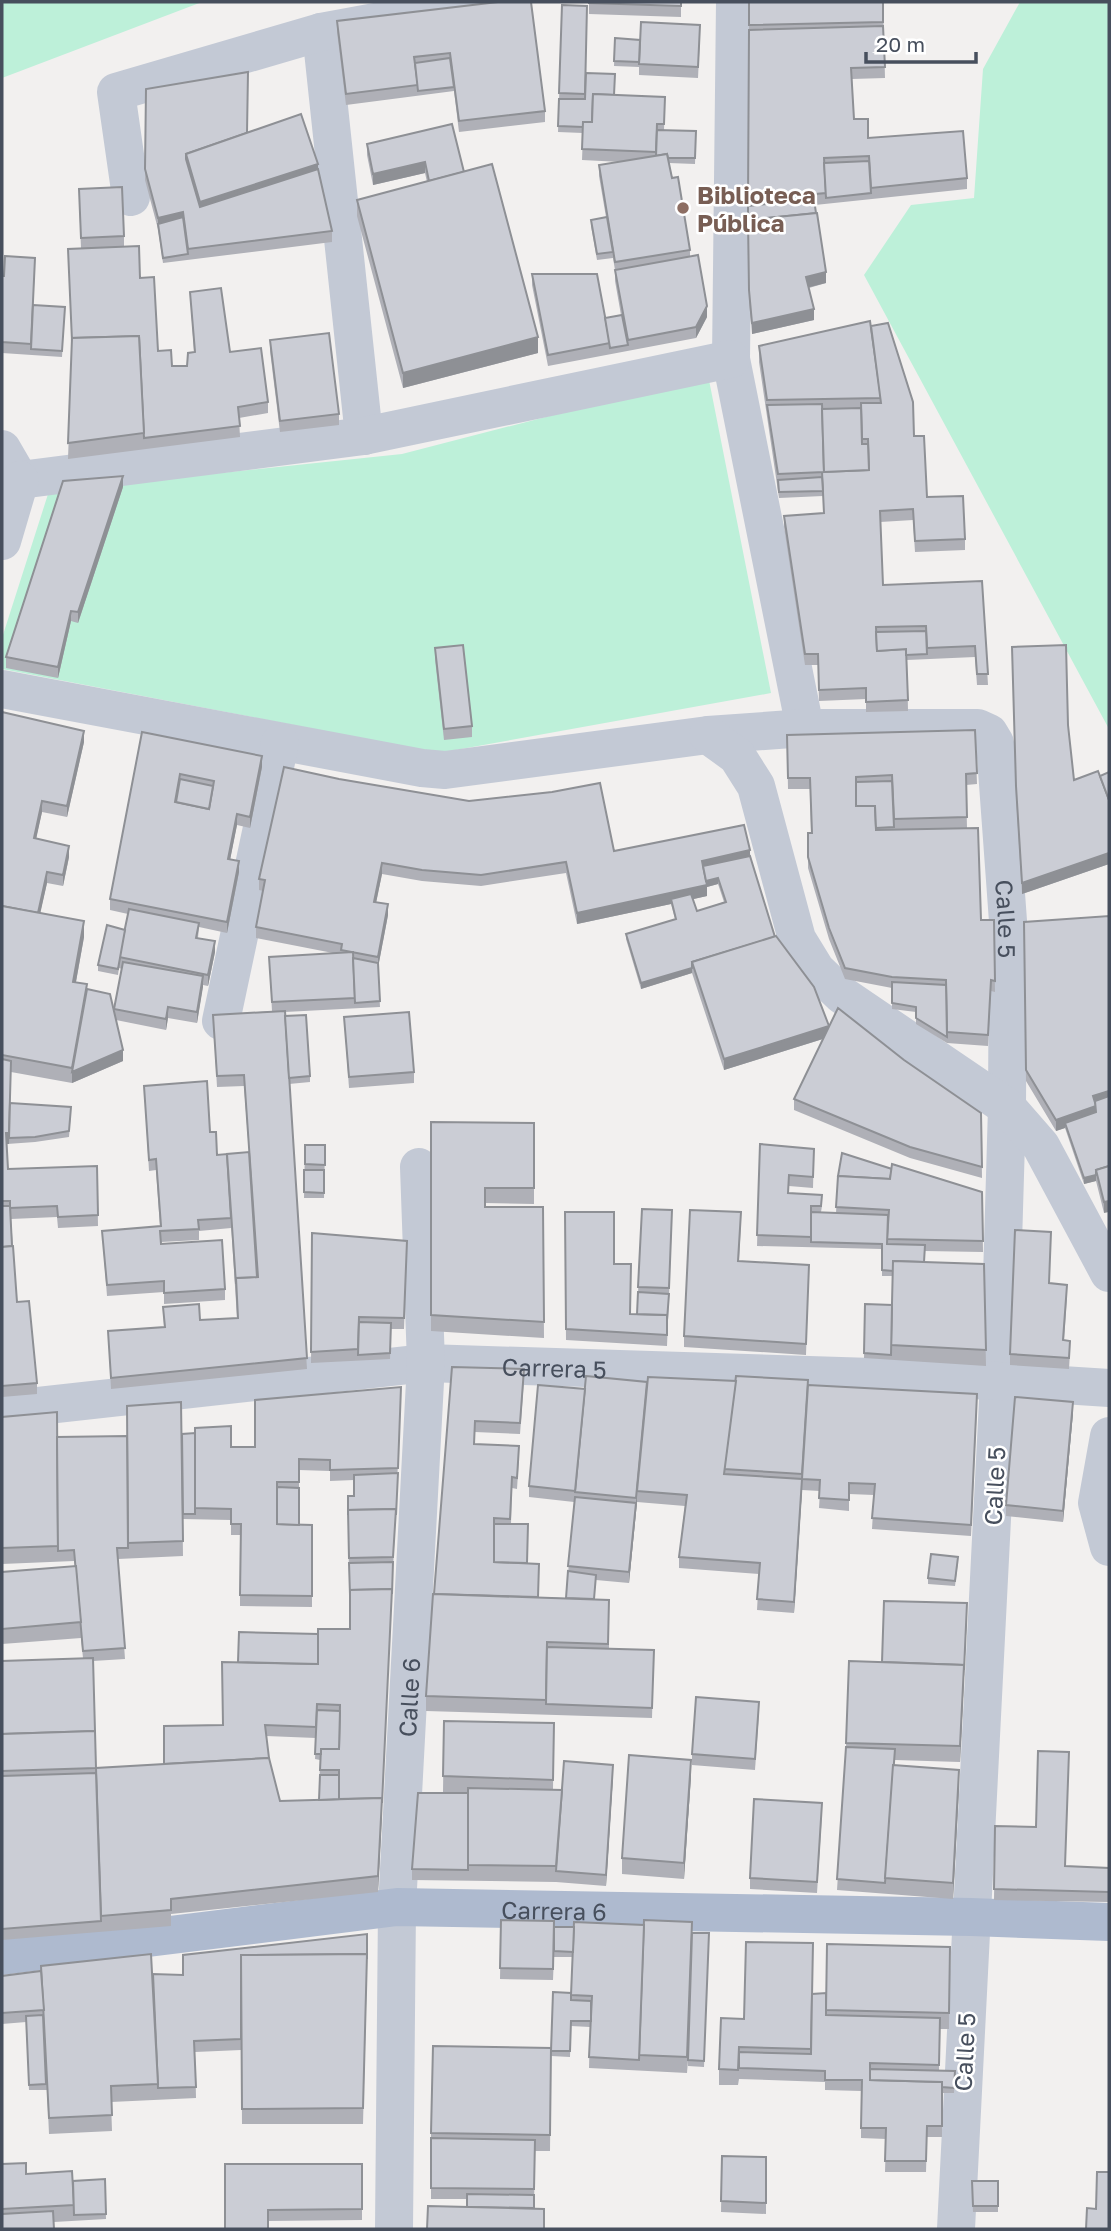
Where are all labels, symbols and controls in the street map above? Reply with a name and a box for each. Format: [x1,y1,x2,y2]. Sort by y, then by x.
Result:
scale bar [866,21,976,65]
text: 20 m [876,31,925,57]
place label: Biblioteca Pública [697,180,816,237]
marker: Biblioteca Pública [675,200,691,216]
street label: Calle 5 [991,878,1023,958]
street label: Carrera 5 [501,1351,607,1383]
street label: Calle 5 [977,1446,1011,1526]
street label: Calle 6 [392,1657,425,1738]
street label: Carrera 6 [501,1894,607,1925]
street label: Calle 5 [947,2012,981,2092]

